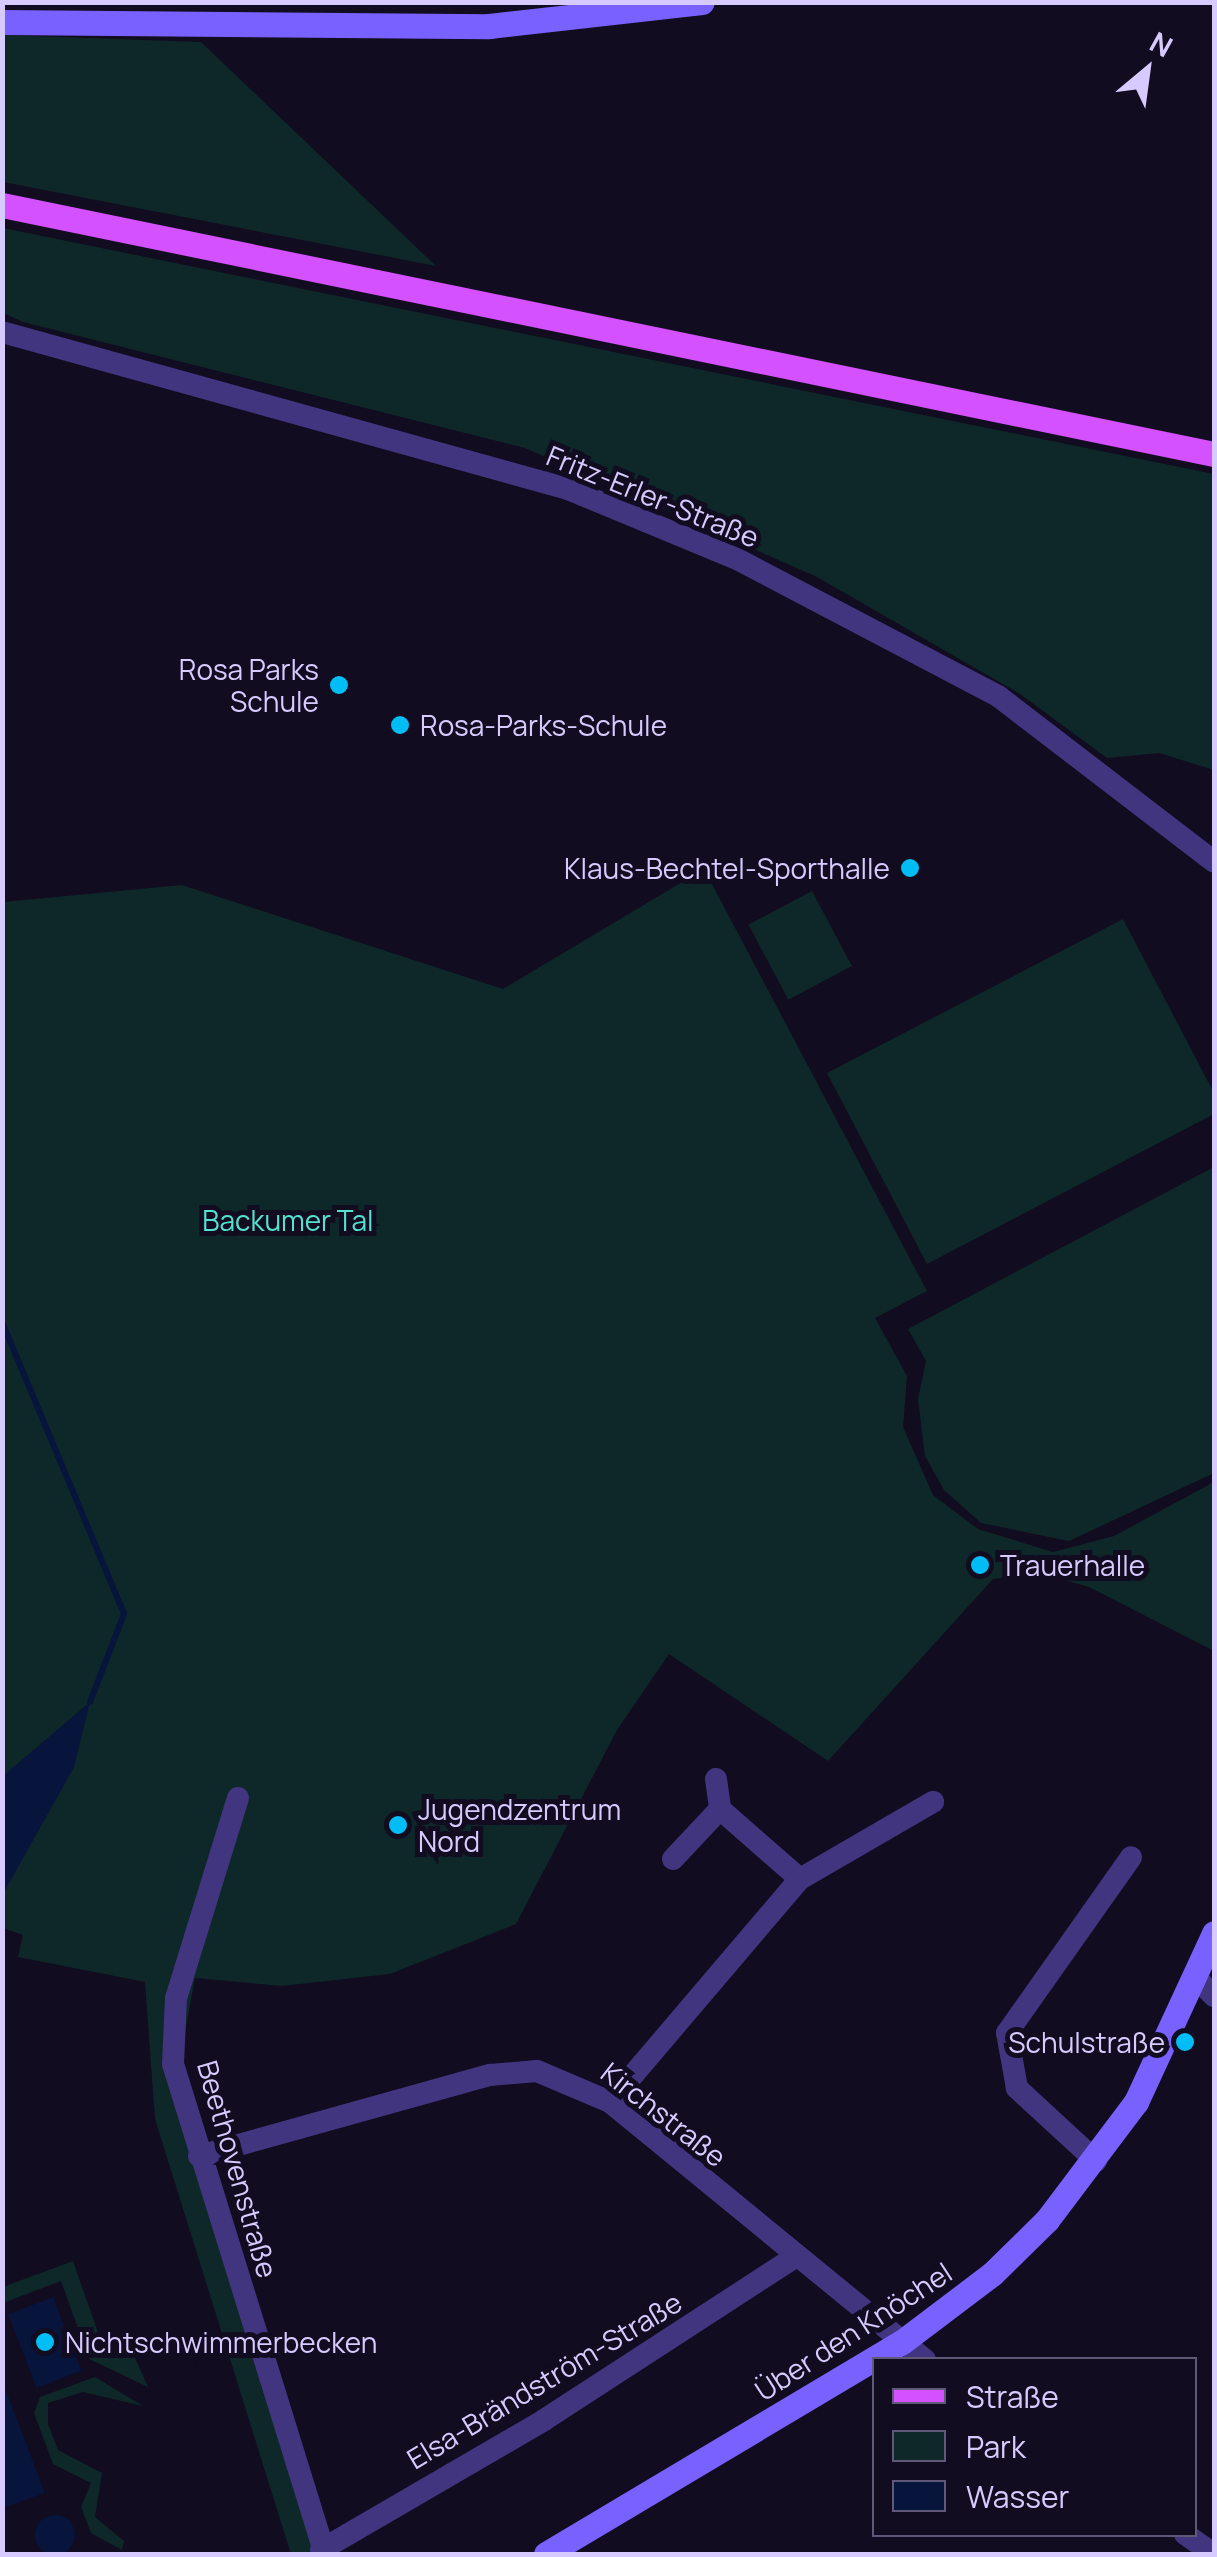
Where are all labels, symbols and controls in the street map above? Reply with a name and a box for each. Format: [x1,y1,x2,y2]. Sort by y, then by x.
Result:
north arrow [1097,20,1197,120]
text: N [1144,22,1180,65]
street label: Fritz-Erler-Straße [542,438,764,554]
place label: Rosa Parks Schule [179,652,319,718]
marker: Rosa Parks Schule [328,674,350,696]
place label: Rosa-Parks-Schule [420,708,667,742]
marker: Rosa-Parks-Schule [389,714,411,736]
place label: Klaus-Bechtel-Sporthalle [564,851,890,885]
marker: Klaus-Bechtel-Sporthalle [899,857,921,879]
park label: Backumer Tal [202,1203,374,1237]
place label: Trauerhalle [1000,1548,1145,1582]
marker: Trauerhalle [969,1554,991,1576]
place label: Jugendzentrum Nord [418,1792,621,1858]
marker: Jugendzentrum Nord [387,1814,409,1836]
place label: Schulstraße [1008,2025,1165,2059]
marker: Schulstraße [1174,2031,1196,2053]
street label: Kirchstraße [595,2055,733,2173]
street label: Beethovenstraße [191,2057,285,2281]
street label: Über den Knöchel [748,2255,958,2407]
street label: Elsa-Brändström-Straße [401,2285,687,2475]
place label: Nichtschwimmerbecken [65,2325,377,2359]
marker: Nichtschwimmerbecken [34,2331,56,2353]
legend [872,2357,1197,2537]
text: Straße [966,2376,1059,2417]
text: Park [966,2426,1026,2467]
text: Wasser [966,2476,1069,2517]

